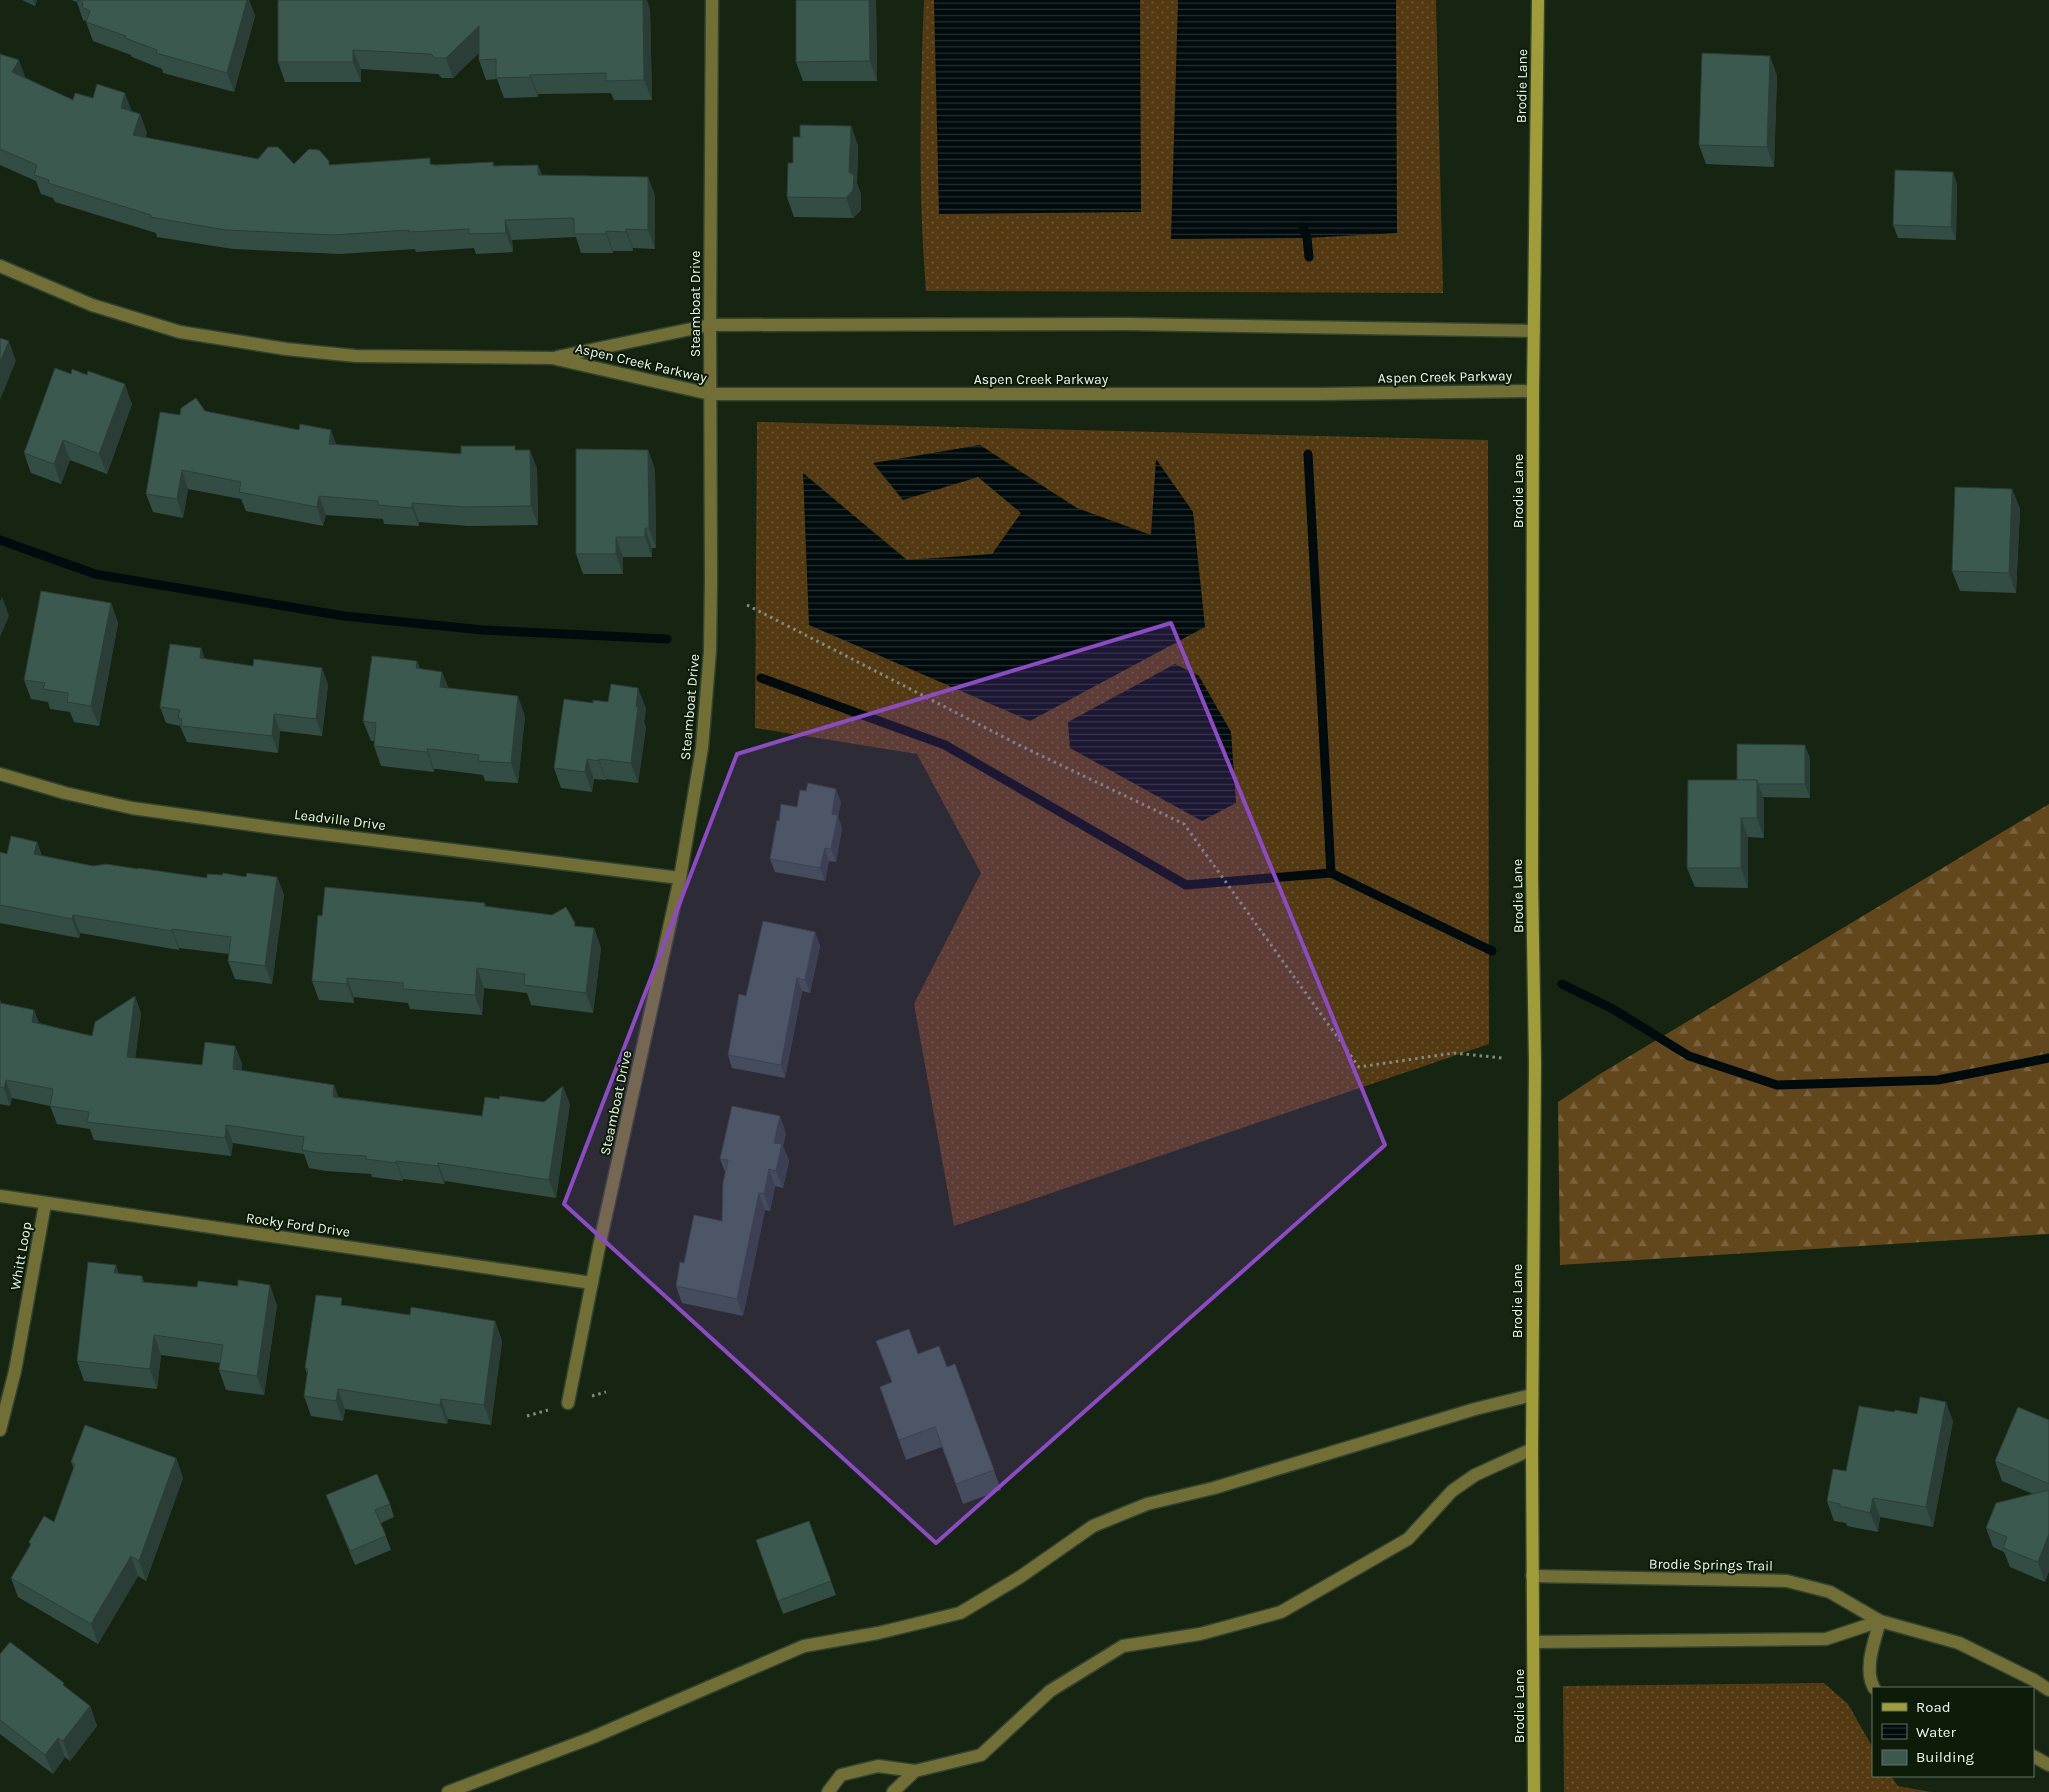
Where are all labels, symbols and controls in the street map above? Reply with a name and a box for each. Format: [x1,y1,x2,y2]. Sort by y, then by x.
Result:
street label: Brodie Lane [1513,49,1531,123]
street label: Steamboat Drive [687,251,704,357]
street label: Aspen Creek Parkway [574,340,709,387]
street label: Aspen Creek Parkway [1378,367,1513,387]
street label: Aspen Creek Parkway [974,371,1109,388]
street label: Brodie Lane [1510,454,1527,528]
street label: Steamboat Drive [677,653,703,761]
street label: Leadville Drive [293,806,387,834]
street label: Brodie Lane [1509,859,1527,933]
street label: Steamboat Drive [597,1049,635,1157]
street label: Rocky Ford Drive [245,1209,351,1241]
street label: Whitt Loop [7,1221,35,1291]
street label: Brodie Lane [1509,1264,1526,1338]
street label: Brodie Springs Trail [1649,1555,1773,1575]
street label: Brodie Lane [1511,1669,1528,1743]
legend [1872,1687,2034,1777]
text: Road [1916,1698,1951,1716]
text: Water [1916,1723,1957,1741]
text: Building [1916,1748,1974,1766]

